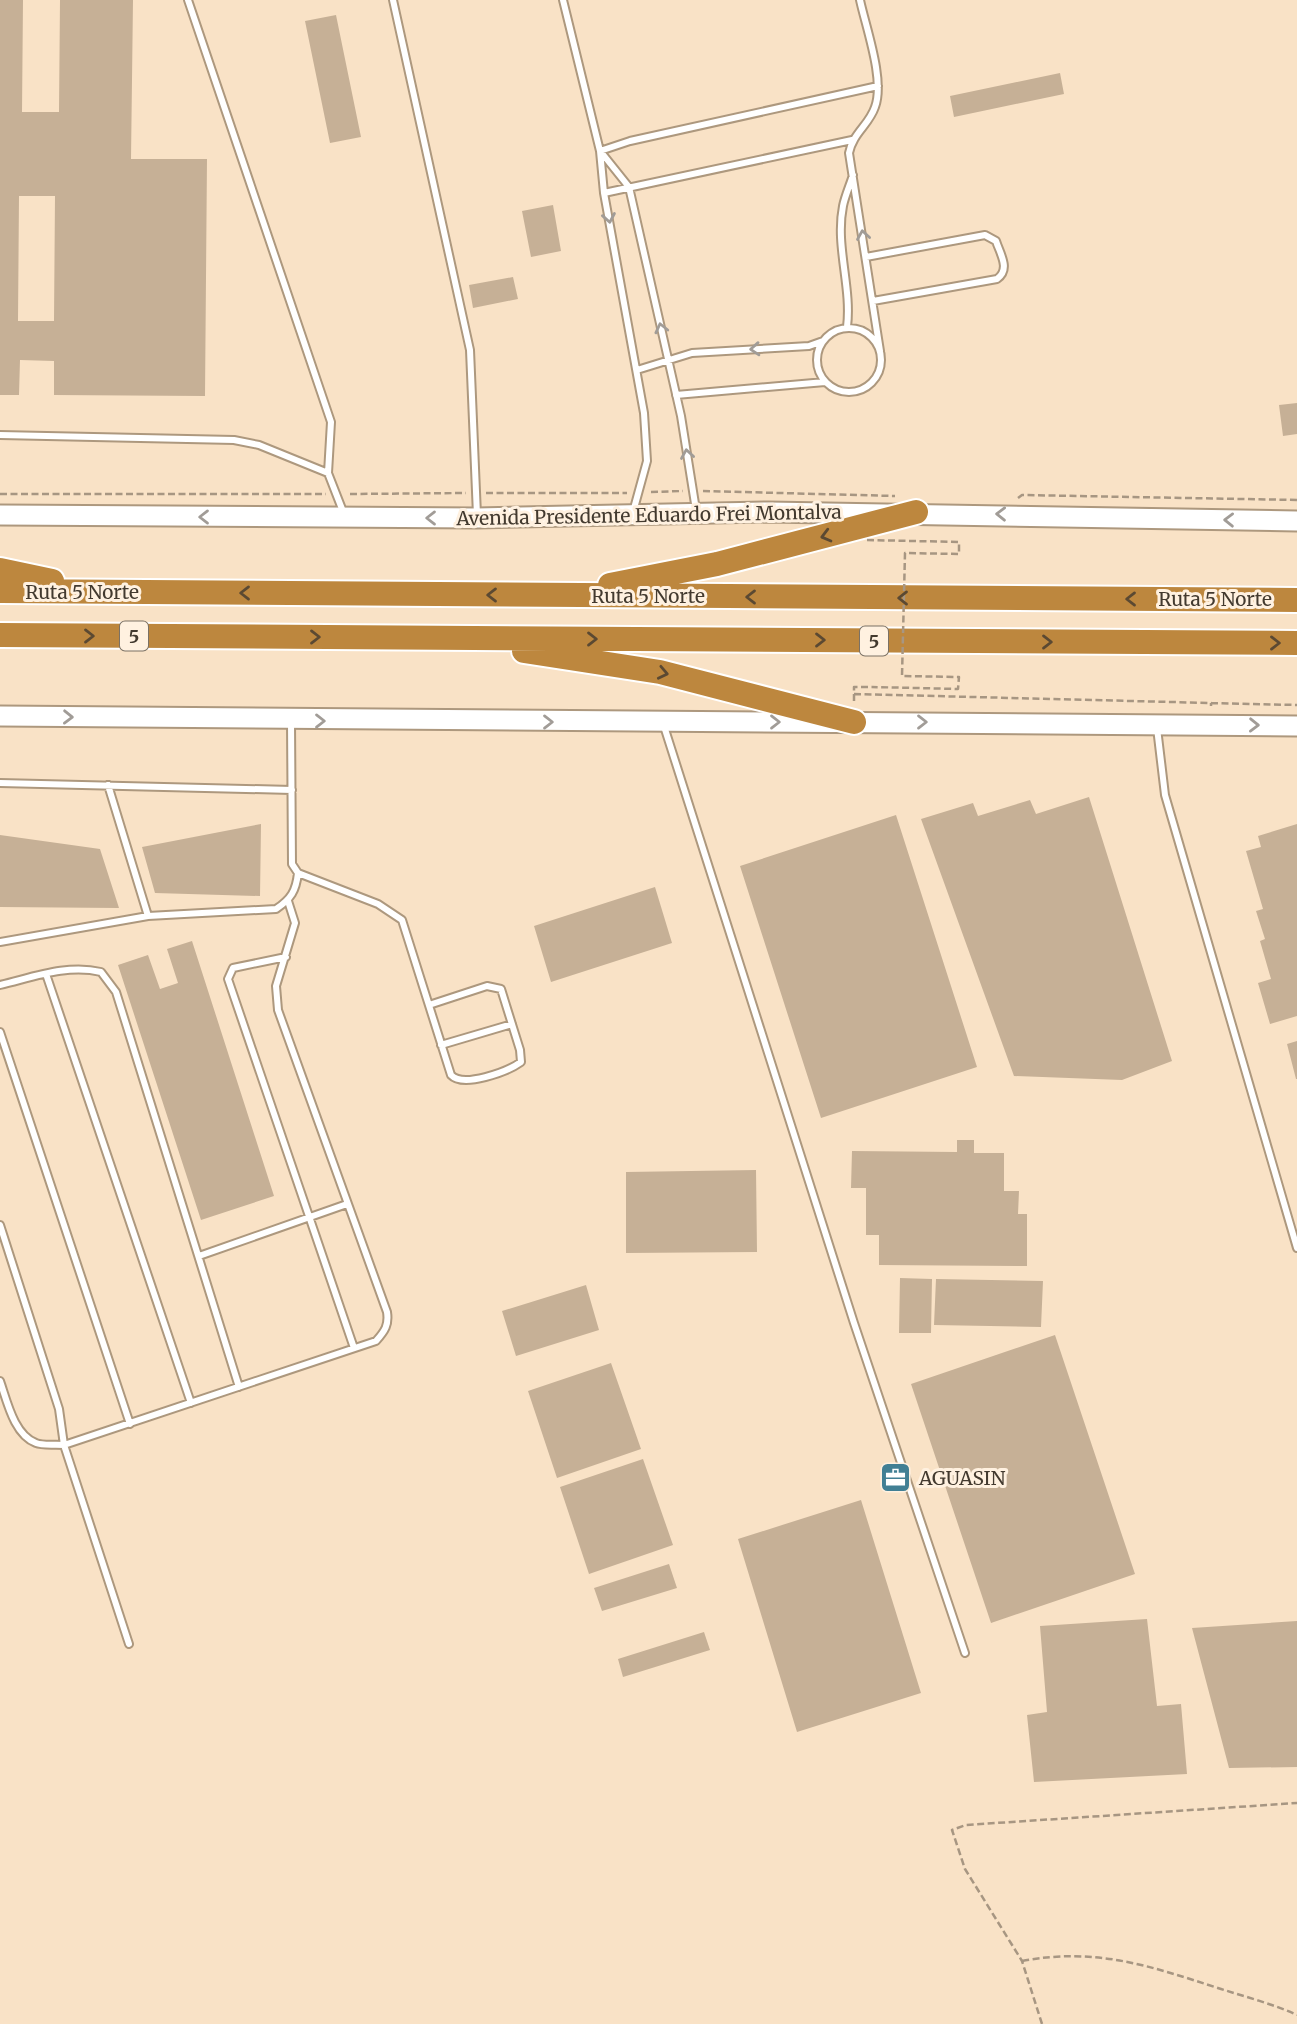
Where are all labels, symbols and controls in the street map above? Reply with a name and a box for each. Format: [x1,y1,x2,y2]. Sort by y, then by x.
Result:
one-way arrow [601,213,616,224]
one-way arrow [856,229,871,241]
one-way arrow [655,322,670,334]
one-way arrow [749,341,760,356]
one-way arrow [680,448,695,460]
street label: Avenida Presidente Eduardo Frei Montalva [455,500,842,530]
one-way arrow [996,507,1007,522]
one-way arrow [198,509,209,525]
one-way arrow [426,510,436,526]
one-way arrow [1223,512,1234,527]
one-way arrow [820,528,832,542]
street label: Ruta 5 Norte [25,580,139,604]
street label: Ruta 5 Norte [591,584,705,608]
one-way arrow [239,585,249,601]
one-way arrow [486,587,496,603]
street label: Ruta 5 Norte [1158,587,1272,611]
one-way arrow [745,589,755,605]
one-way arrow [898,590,909,605]
one-way arrow [1125,591,1136,607]
road number: 5 [120,622,148,650]
road number: 5 [860,626,888,656]
one-way arrow [84,628,95,644]
one-way arrow [310,630,321,645]
one-way arrow [588,631,598,647]
one-way arrow [815,632,826,648]
one-way arrow [1043,634,1053,650]
one-way arrow [1270,635,1281,651]
one-way arrow [657,665,669,680]
one-way arrow [63,709,74,725]
one-way arrow [315,713,326,729]
one-way arrow [543,714,553,730]
one-way arrow [770,714,781,730]
one-way arrow [917,714,928,730]
one-way arrow [1249,717,1260,732]
office icon: AGUASIN [879,1461,913,1495]
place label: AGUASIN [918,1466,1006,1490]

